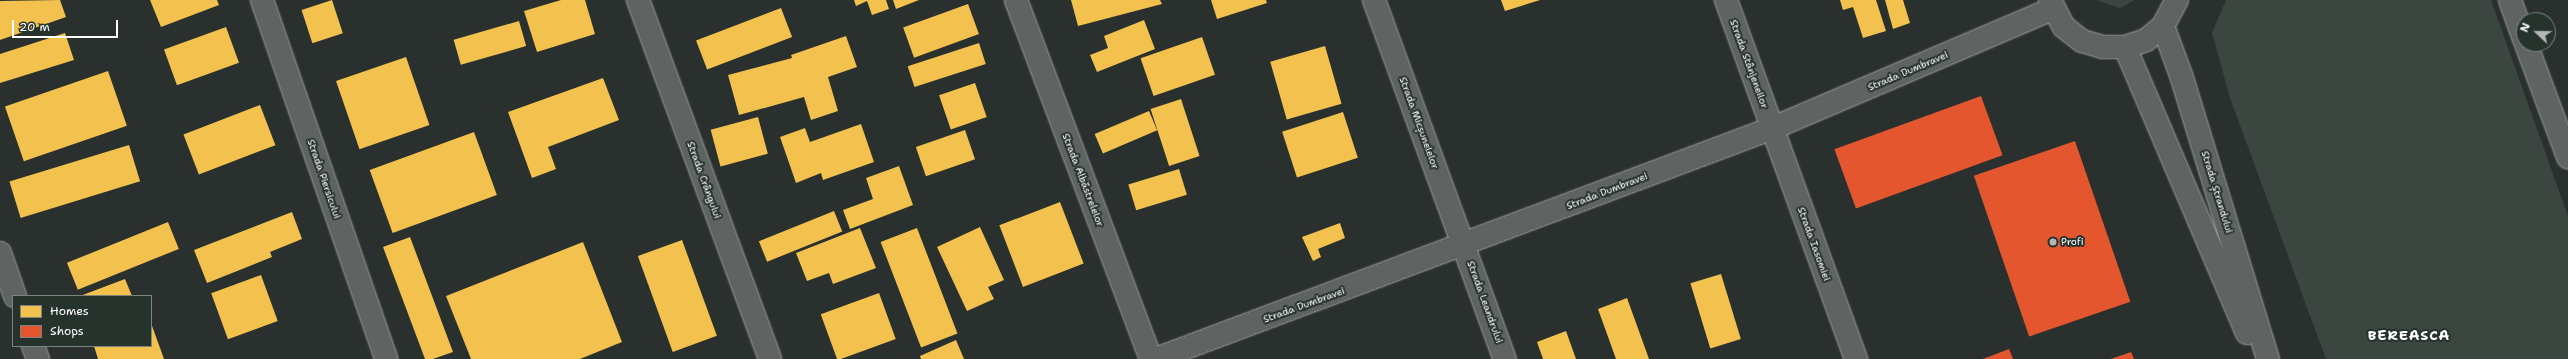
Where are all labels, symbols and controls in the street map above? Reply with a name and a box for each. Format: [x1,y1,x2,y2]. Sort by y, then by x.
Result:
scale bar [14,12,120,38]
north arrow [2516,12,2556,52]
street label: Strada Stânjeneilor [1727,18,1771,110]
text: 20 m [19,19,50,35]
text: N [2517,21,2534,35]
street label: Strada Dumbravei [1866,49,1950,93]
street label: Strada Micșunelelor [1397,75,1441,171]
street label: Strada Albăstrelelor [1060,132,1106,228]
street label: Strada Piersicului [305,138,343,220]
street label: Strada Crângului [684,140,724,220]
street label: Strada Ștrandului [2199,149,2235,235]
street label: Strada Dumbravei [1565,170,1649,212]
street label: Strada Iasomiei [1795,205,1833,283]
place label: Profi [2061,236,2084,248]
marker: Profi [2048,237,2058,247]
street label: Strada Leandrului [1464,259,1506,345]
street label: Strada Dumbravei [1261,285,1347,325]
legend [12,295,152,347]
text: Homes [50,303,89,319]
text: Shops [50,323,84,339]
district label: BEREASCA [2368,327,2450,343]

